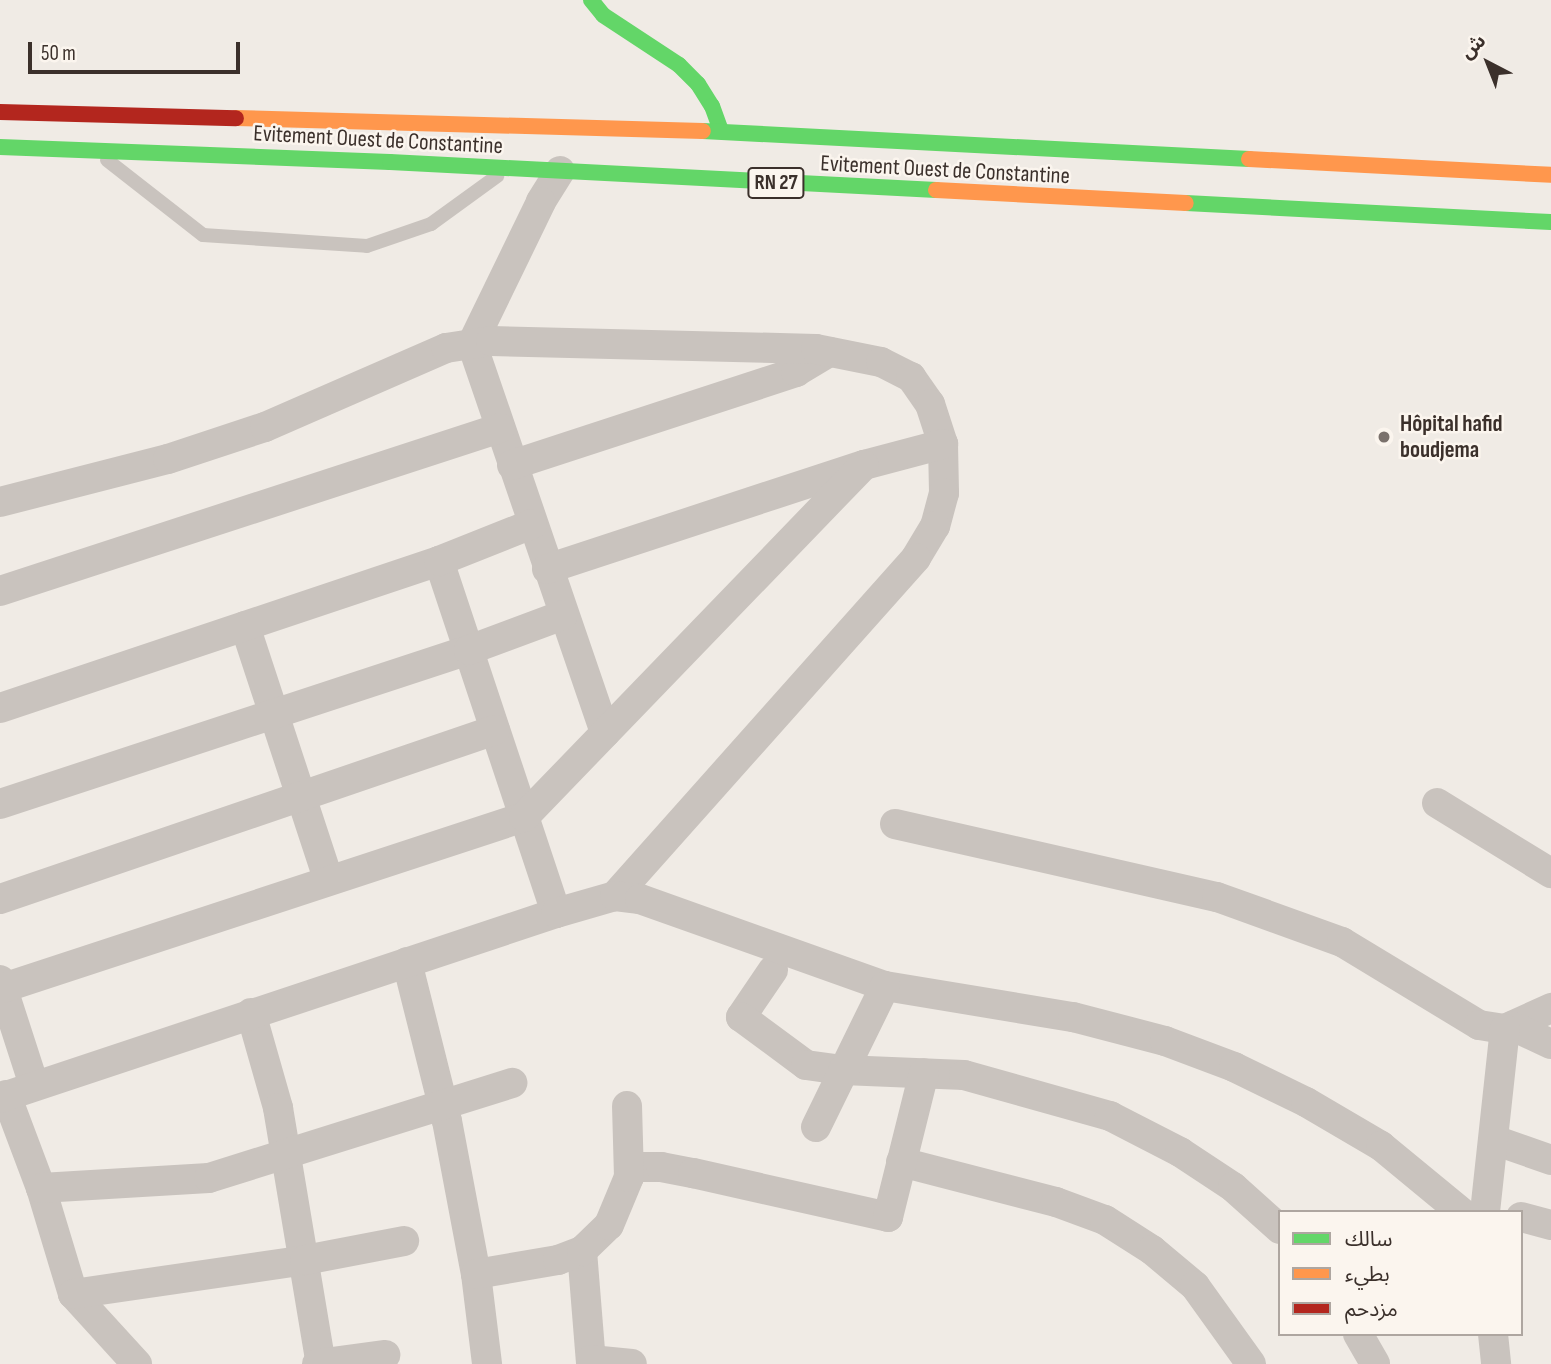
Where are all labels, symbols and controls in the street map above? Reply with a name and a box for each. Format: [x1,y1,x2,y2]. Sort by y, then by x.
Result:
scale bar [32,28,243,72]
north arrow [1453,28,1523,98]
text: ش [1456,30,1491,64]
text: 50 m [41,41,76,66]
street label: Evitement Ouest de Constantine [253,120,503,160]
street label: Evitement Ouest de Constantine [820,150,1070,190]
road number: RN 27 [746,166,806,200]
place label: Hôpital hafid boudjema [1400,410,1503,464]
marker: Hôpital hafid boudjema [1374,427,1394,447]
legend [1278,1210,1523,1336]
text: سالك [1345,1227,1392,1252]
text: بطيء [1345,1262,1390,1287]
text: مزدحم [1345,1297,1398,1322]

